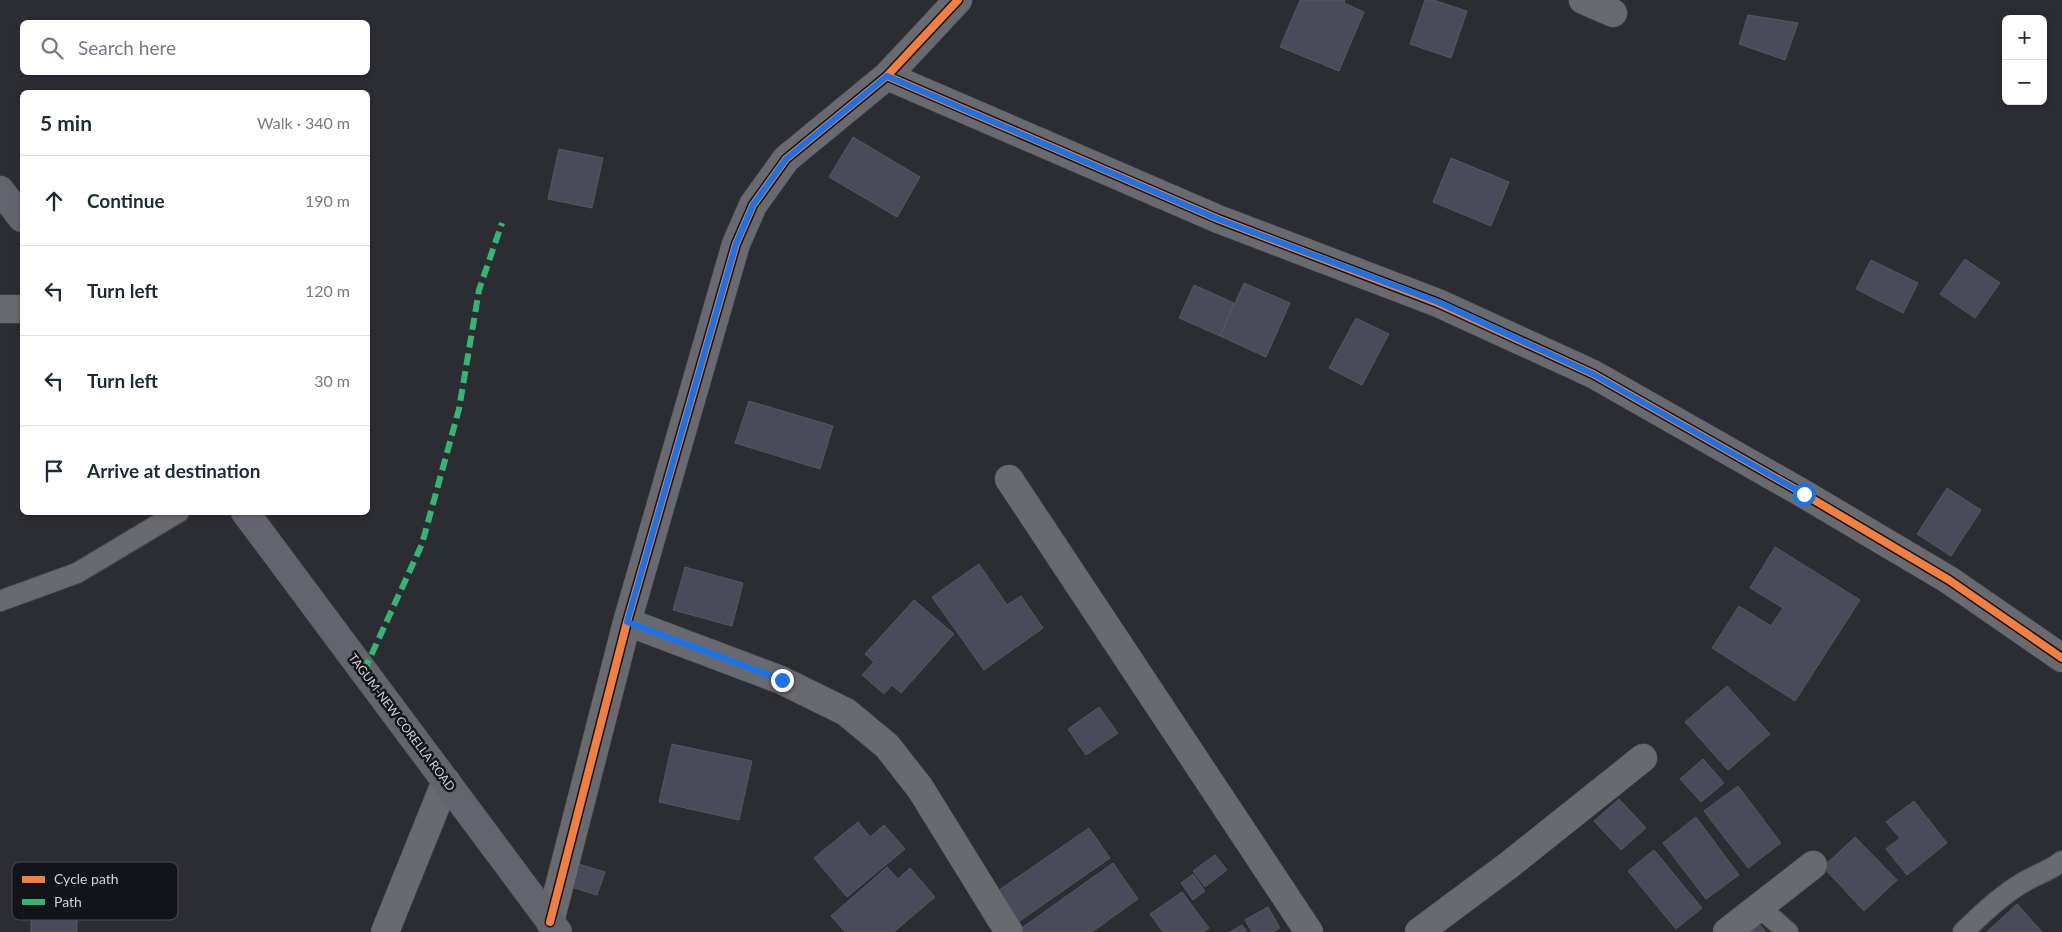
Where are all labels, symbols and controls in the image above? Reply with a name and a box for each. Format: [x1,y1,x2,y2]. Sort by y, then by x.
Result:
map controls [2002,15,2047,105]
button: + [2002,15,2047,60]
search box [20,20,370,75]
icon: search [38,34,66,62]
text: Search here [78,36,176,59]
button: − [2002,60,2047,105]
text: 5 min [40,110,92,135]
text: Walk · 340 m [257,113,350,132]
icon: ahead [40,187,68,215]
text: Continue [87,189,165,212]
text: 190 m [305,191,350,210]
icon: left [40,277,68,305]
text: Turn left [87,279,158,302]
text: 120 m [305,281,350,300]
icon: left [40,367,68,395]
text: Turn left [87,369,158,392]
text: 30 m [314,371,350,390]
icon: arrive [40,457,68,485]
text: Arrive at destination [87,459,260,482]
route start [1793,483,1816,506]
street label: TAGUM-NEW CORELLA ROAD [346,650,458,794]
route end [771,669,794,692]
legend [12,862,178,920]
text: Cycle path [54,870,119,887]
text: Path [54,893,82,910]

